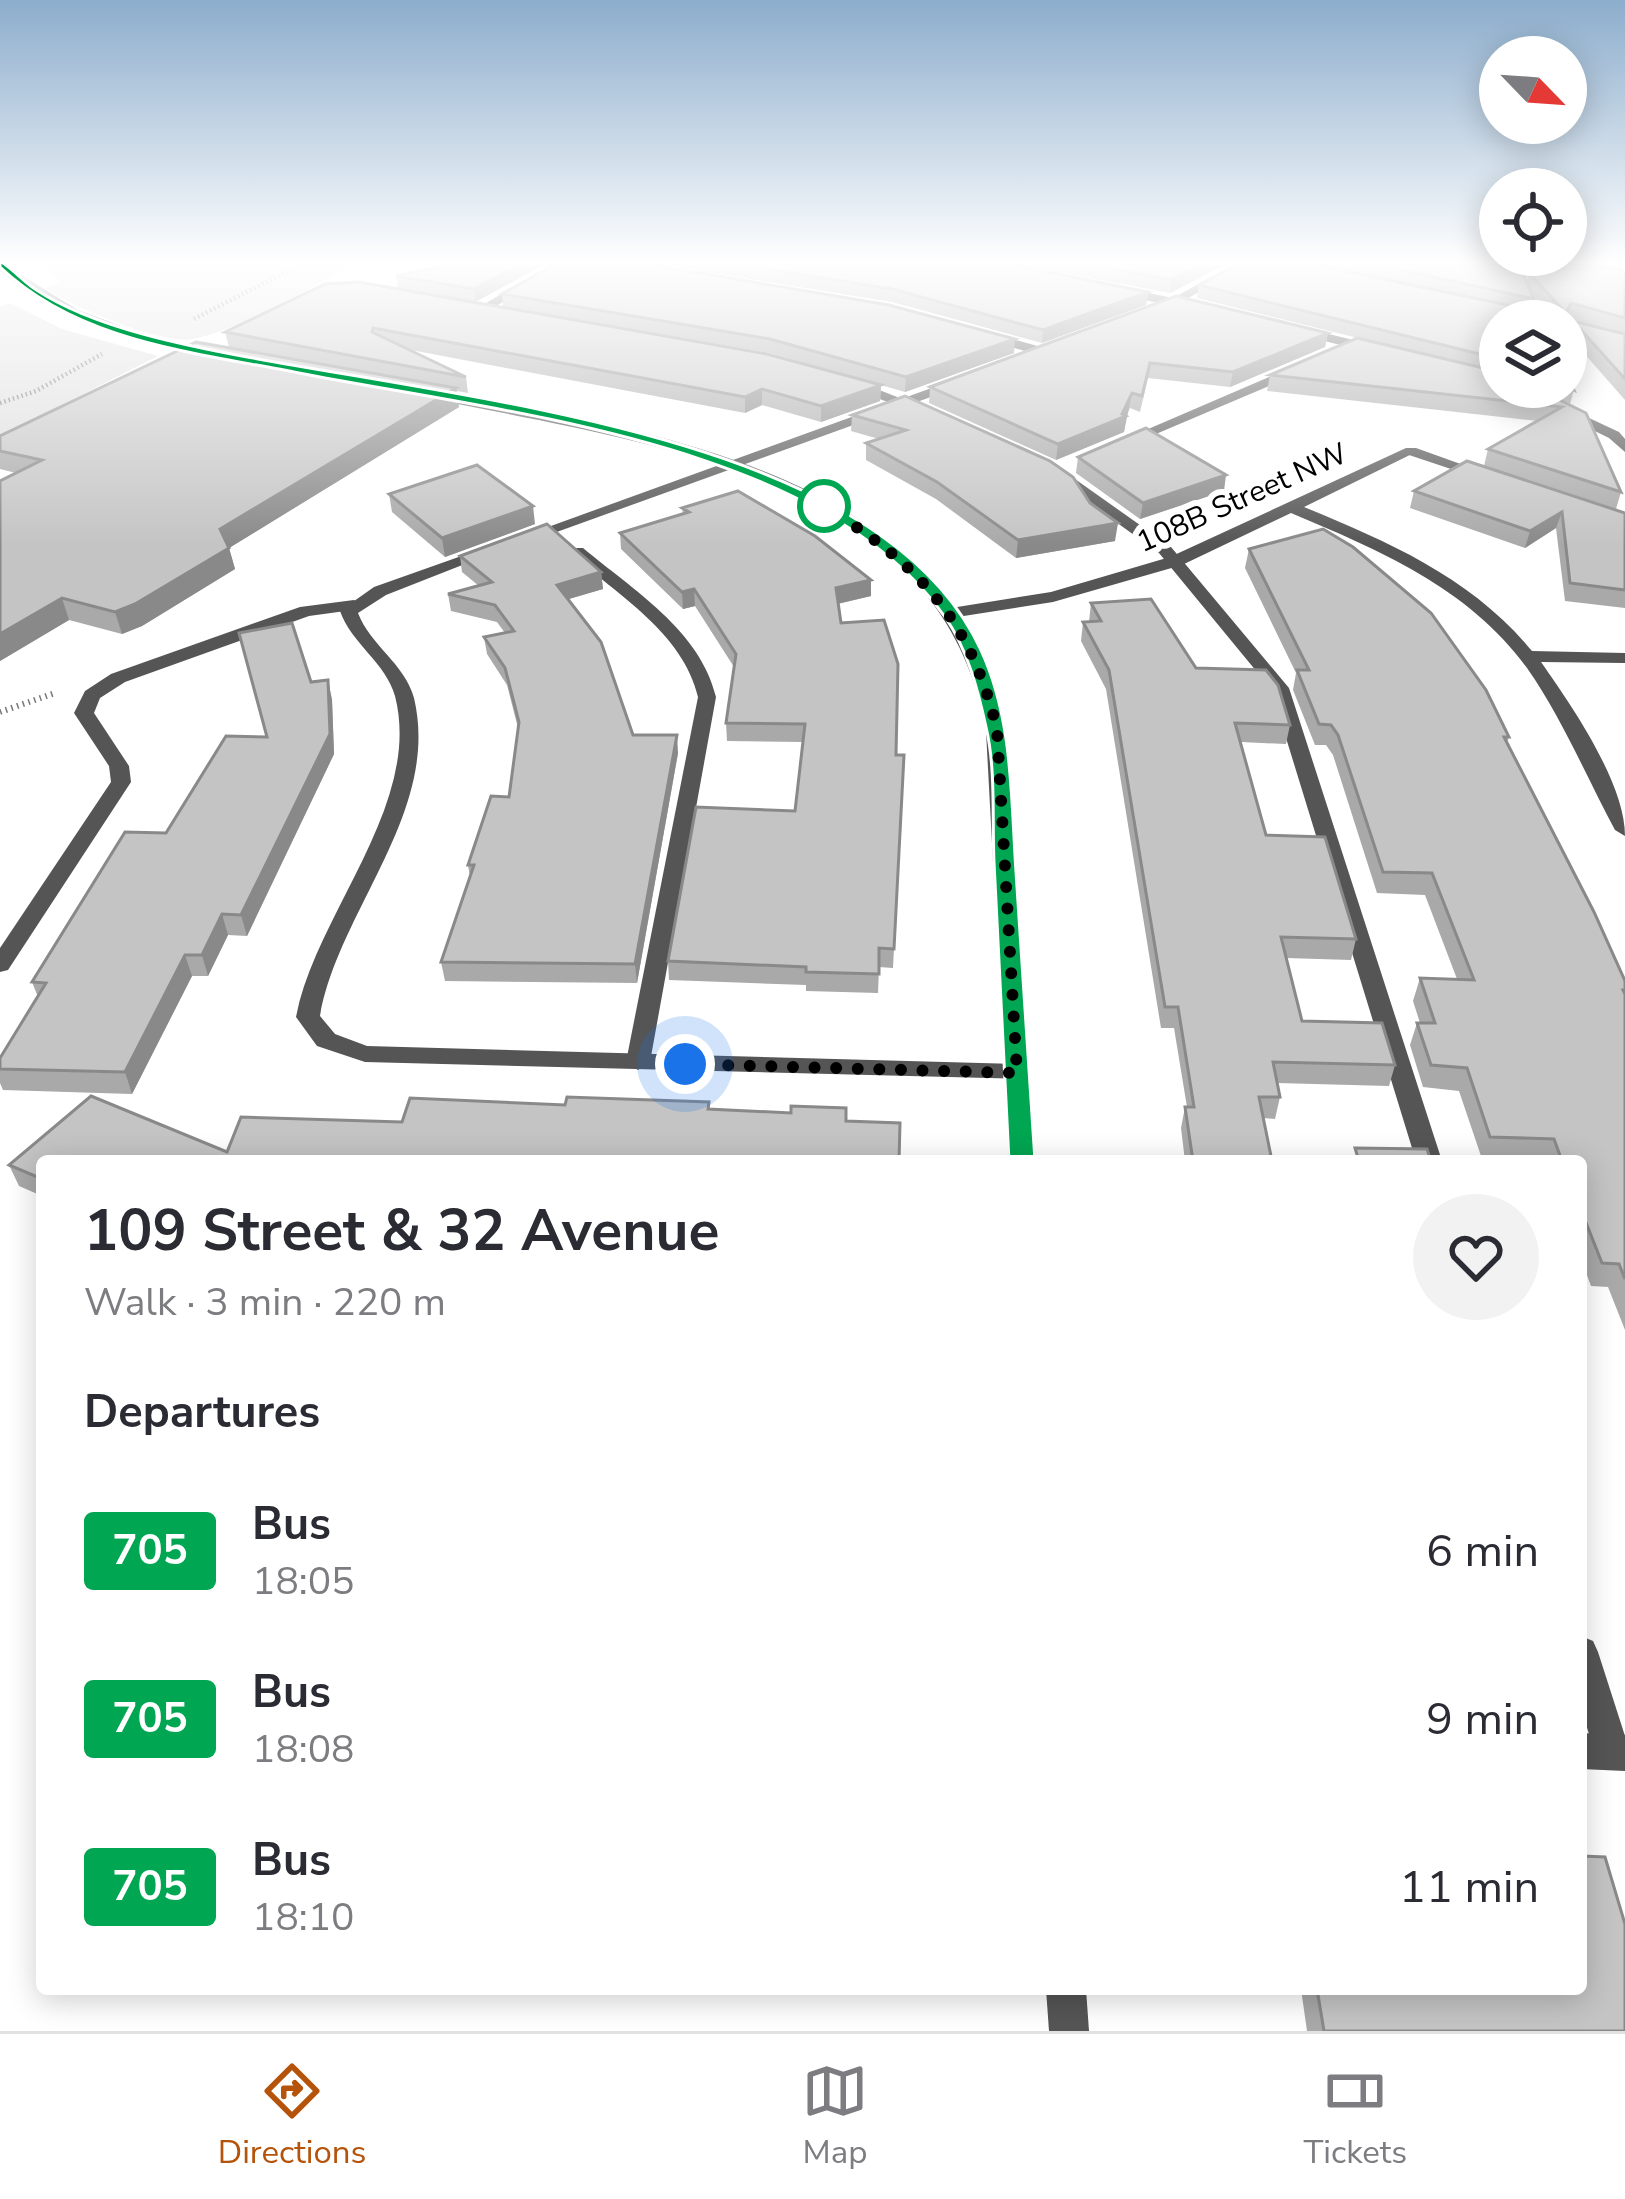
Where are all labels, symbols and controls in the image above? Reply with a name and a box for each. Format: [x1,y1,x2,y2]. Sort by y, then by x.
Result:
north arrow [1479,36,1587,144]
map controls [1479,36,1587,408]
button: locate [1479,168,1587,276]
button: layers [1479,300,1587,408]
street label: 108B Street NW [1130,433,1354,563]
unlabelled marker [799,481,849,531]
your location [655,1034,715,1094]
text: 109 Street & 32 Avenue [84,1192,719,1270]
button: heart [1413,1194,1539,1320]
text: Walk · 3 min · 220 m [84,1276,446,1329]
text: Departures [84,1382,320,1443]
text: Bus [252,1494,331,1555]
text: 6 min [1426,1521,1539,1582]
text: 705 [112,1522,188,1579]
text: 18:05 [252,1555,355,1608]
text: Bus [252,1662,331,1723]
text: 9 min [1426,1689,1539,1750]
text: 705 [112,1690,188,1747]
text: 18:08 [252,1723,355,1776]
text: Bus [252,1830,331,1891]
text: 11 min [1399,1857,1539,1918]
text: 705 [112,1858,188,1915]
text: 18:10 [252,1891,355,1944]
tab: Directions [218,2058,366,2175]
tab: Map [802,2058,868,2175]
tab: Tickets [1303,2058,1407,2175]

